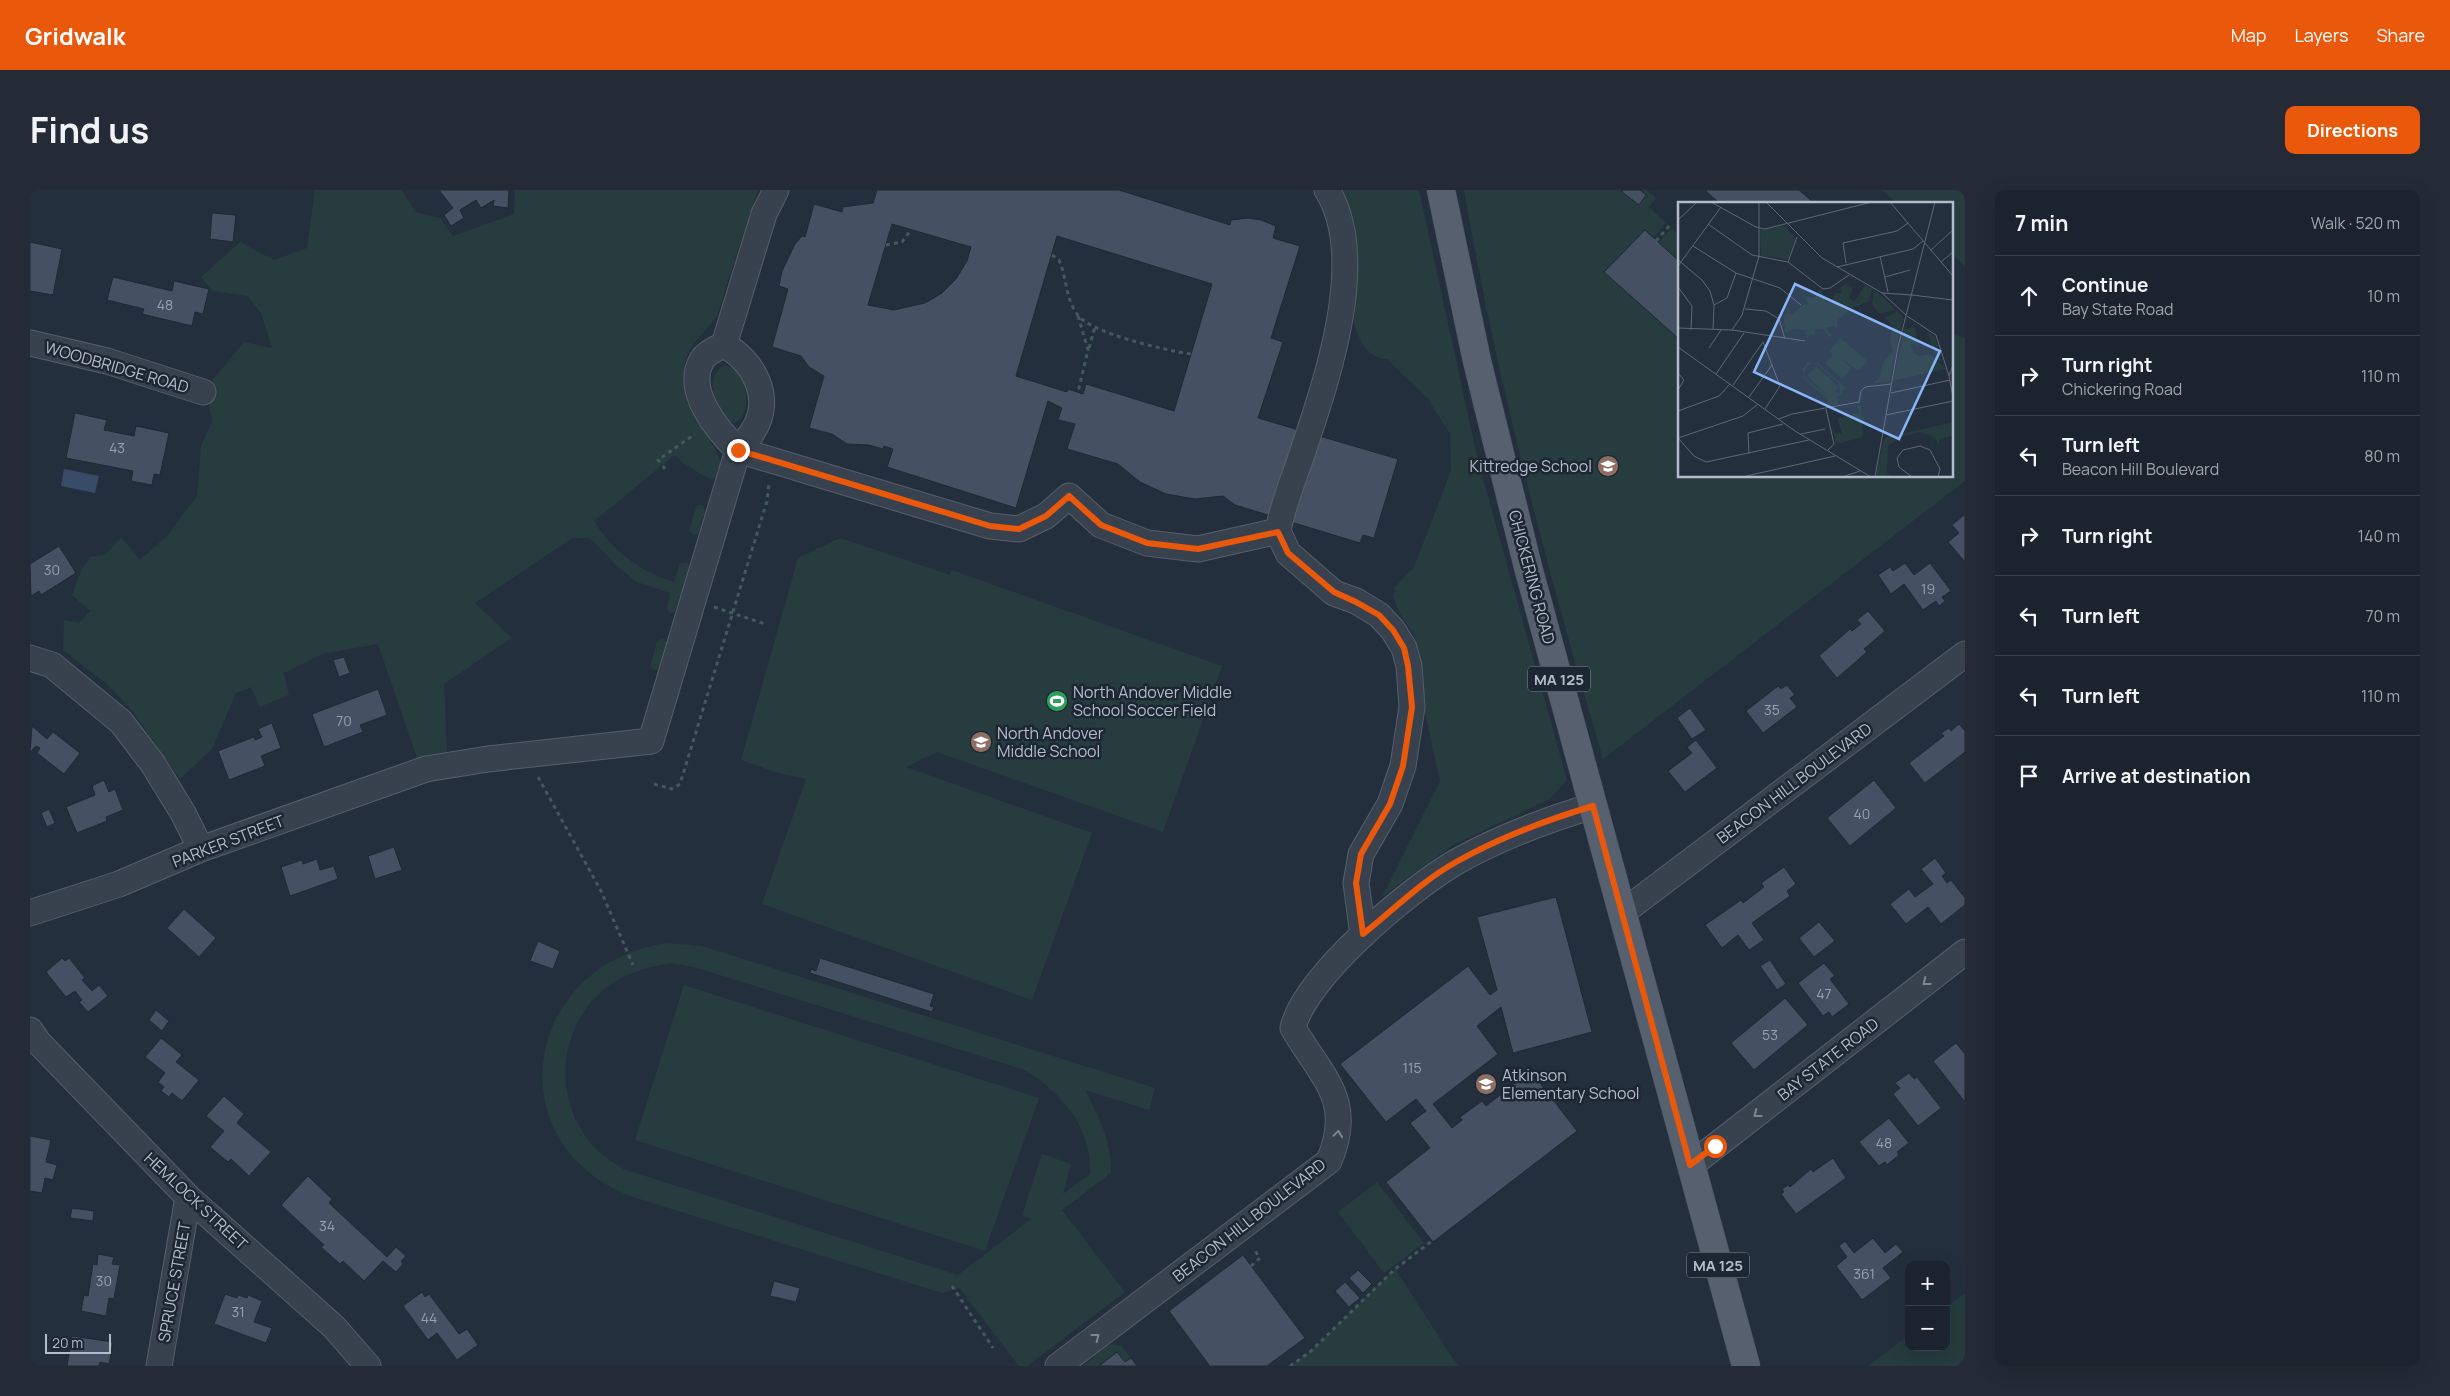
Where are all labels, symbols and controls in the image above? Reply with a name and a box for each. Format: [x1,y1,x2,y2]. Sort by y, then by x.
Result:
text: Gridwalk [25,19,126,52]
text: Map [2231,23,2266,47]
text: Layers [2294,23,2348,47]
text: Share [2376,23,2425,47]
text: Find us [30,106,149,154]
button: Directions [2285,106,2420,154]
inset map [1678,202,1952,478]
text: 7 min [2015,209,2068,237]
text: Walk · 520 m [2311,212,2400,234]
text: Continue [2062,272,2148,298]
icon: ahead [2015,282,2043,310]
text: 10 m [2367,285,2400,307]
house number: 48 [157,295,173,314]
text: Bay State Road [2062,298,2174,320]
street label: WOODBRIDGE ROAD [42,336,192,398]
text: Turn right [2062,352,2152,378]
icon: right [2015,362,2043,390]
text: 110 m [2361,365,2400,387]
text: Chickering Road [2062,378,2182,400]
text: Turn left [2062,432,2140,458]
house number: 43 [109,438,125,457]
route end [727,439,750,462]
icon: left [2015,442,2043,470]
text: 80 m [2364,445,2400,467]
school or university icon: Kittredge School [1596,454,1620,478]
place label: Kittredge School [1470,455,1592,477]
text: Beacon Hill Boulevard [2062,458,2219,480]
street label: CHICKERING ROAD [1504,508,1561,647]
icon: right [2015,522,2043,550]
text: Turn right [2062,523,2152,549]
text: 140 m [2358,525,2400,547]
house number: 30 [44,560,60,579]
house number: 19 [1921,579,1935,598]
icon: left [2015,602,2043,630]
text: Turn left [2062,603,2140,629]
text: 70 m [2365,605,2400,627]
road number: MA 125 [1528,666,1590,692]
place label: North Andover Middle School Soccer Field [1073,681,1232,721]
icon: left [2015,682,2043,710]
text: Turn left [2062,683,2140,709]
text: 110 m [2361,685,2400,707]
sports icon: North Andover Middle School Soccer Field [1045,689,1069,713]
house number: 35 [1764,700,1780,719]
house number: 70 [336,711,352,730]
street label: BEACON HILL BOULEVARD [1712,717,1876,849]
place label: North Andover Middle School [997,722,1104,762]
school or university icon: North Andover Middle School [969,730,993,754]
icon: arrive [2015,762,2043,790]
text: Arrive at destination [2062,763,2251,789]
house number: 40 [1854,804,1870,823]
street label: PARKER STREET [169,809,288,872]
one-way arrow [1923,976,1932,985]
house number: 47 [1816,984,1832,1003]
street label: BAY STATE ROAD [1773,1012,1883,1105]
house number: 53 [1762,1025,1778,1044]
house number: 115 [1402,1058,1422,1077]
place label: Atkinson Elementary School [1502,1064,1640,1104]
school or university icon: Atkinson Elementary School [1474,1072,1498,1096]
one-way arrow [1753,1108,1762,1117]
one-way arrow [1332,1130,1343,1138]
house number: 48 [1876,1133,1892,1152]
route start [1704,1135,1727,1158]
street label: HEMLOCK STREET [139,1147,253,1255]
street label: BEACON HILL BOULEVARD [1168,1153,1330,1287]
house number: 34 [319,1216,335,1235]
street label: SPRUCE STREET [153,1220,195,1344]
road number: MA 125 [1687,1252,1749,1278]
map controls [1905,1261,1950,1351]
button: + [1905,1261,1950,1306]
house number: 361 [1853,1264,1875,1283]
house number: 30 [96,1271,112,1290]
house number: 31 [231,1302,245,1321]
button: − [1905,1306,1950,1351]
house number: 44 [421,1308,437,1327]
scale bar [45,1331,111,1354]
text: 20 m [52,1333,83,1352]
one-way arrow [1090,1334,1099,1342]

